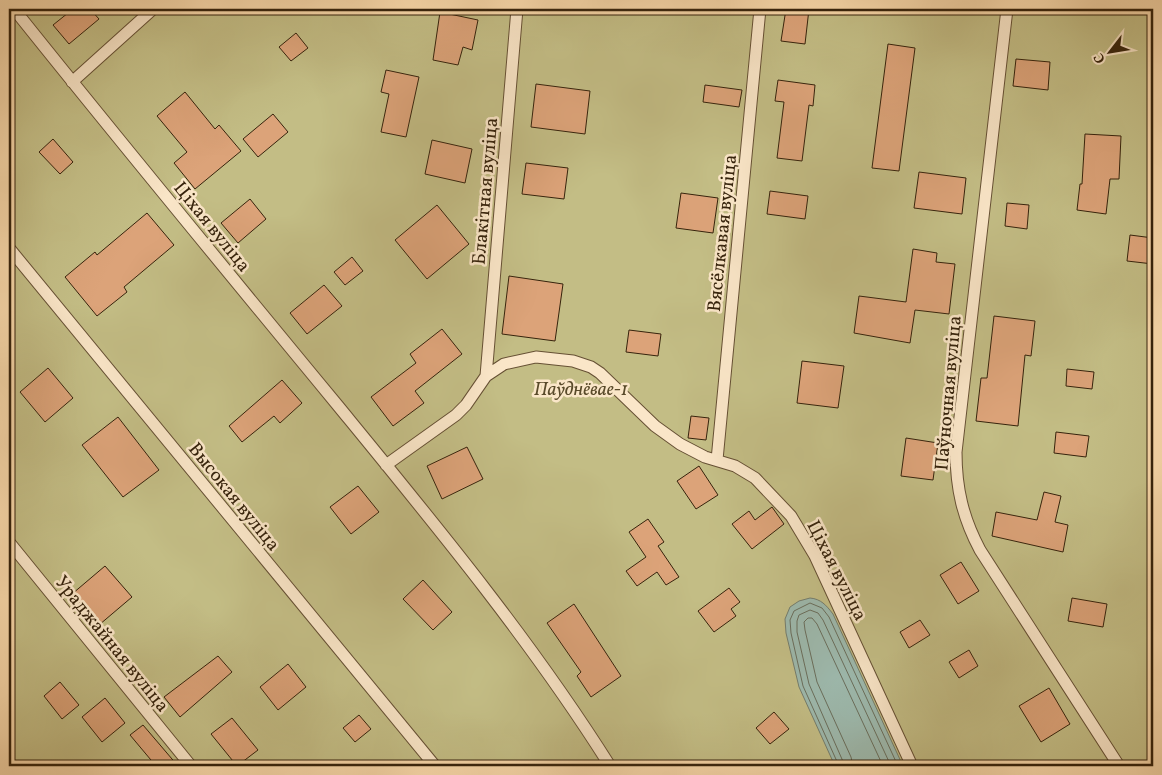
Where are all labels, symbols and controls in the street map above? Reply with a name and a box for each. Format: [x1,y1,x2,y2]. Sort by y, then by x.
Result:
north arrow [1084,28,1134,78]
text: С [1090,49,1111,67]
street label: Блакітная вуліца [467,116,505,266]
street label: Вясёлкавая вуліца [702,153,744,313]
street label: Ціхая вуліца [167,176,256,278]
street label: Паўночная вуліца [929,315,969,472]
park label: Паўднёвае-1 [534,377,628,403]
street label: Высокая вуліца [181,437,285,557]
street label: Ціхая вуліца [800,516,873,626]
street label: Ураджайная вуліца [48,570,175,718]

